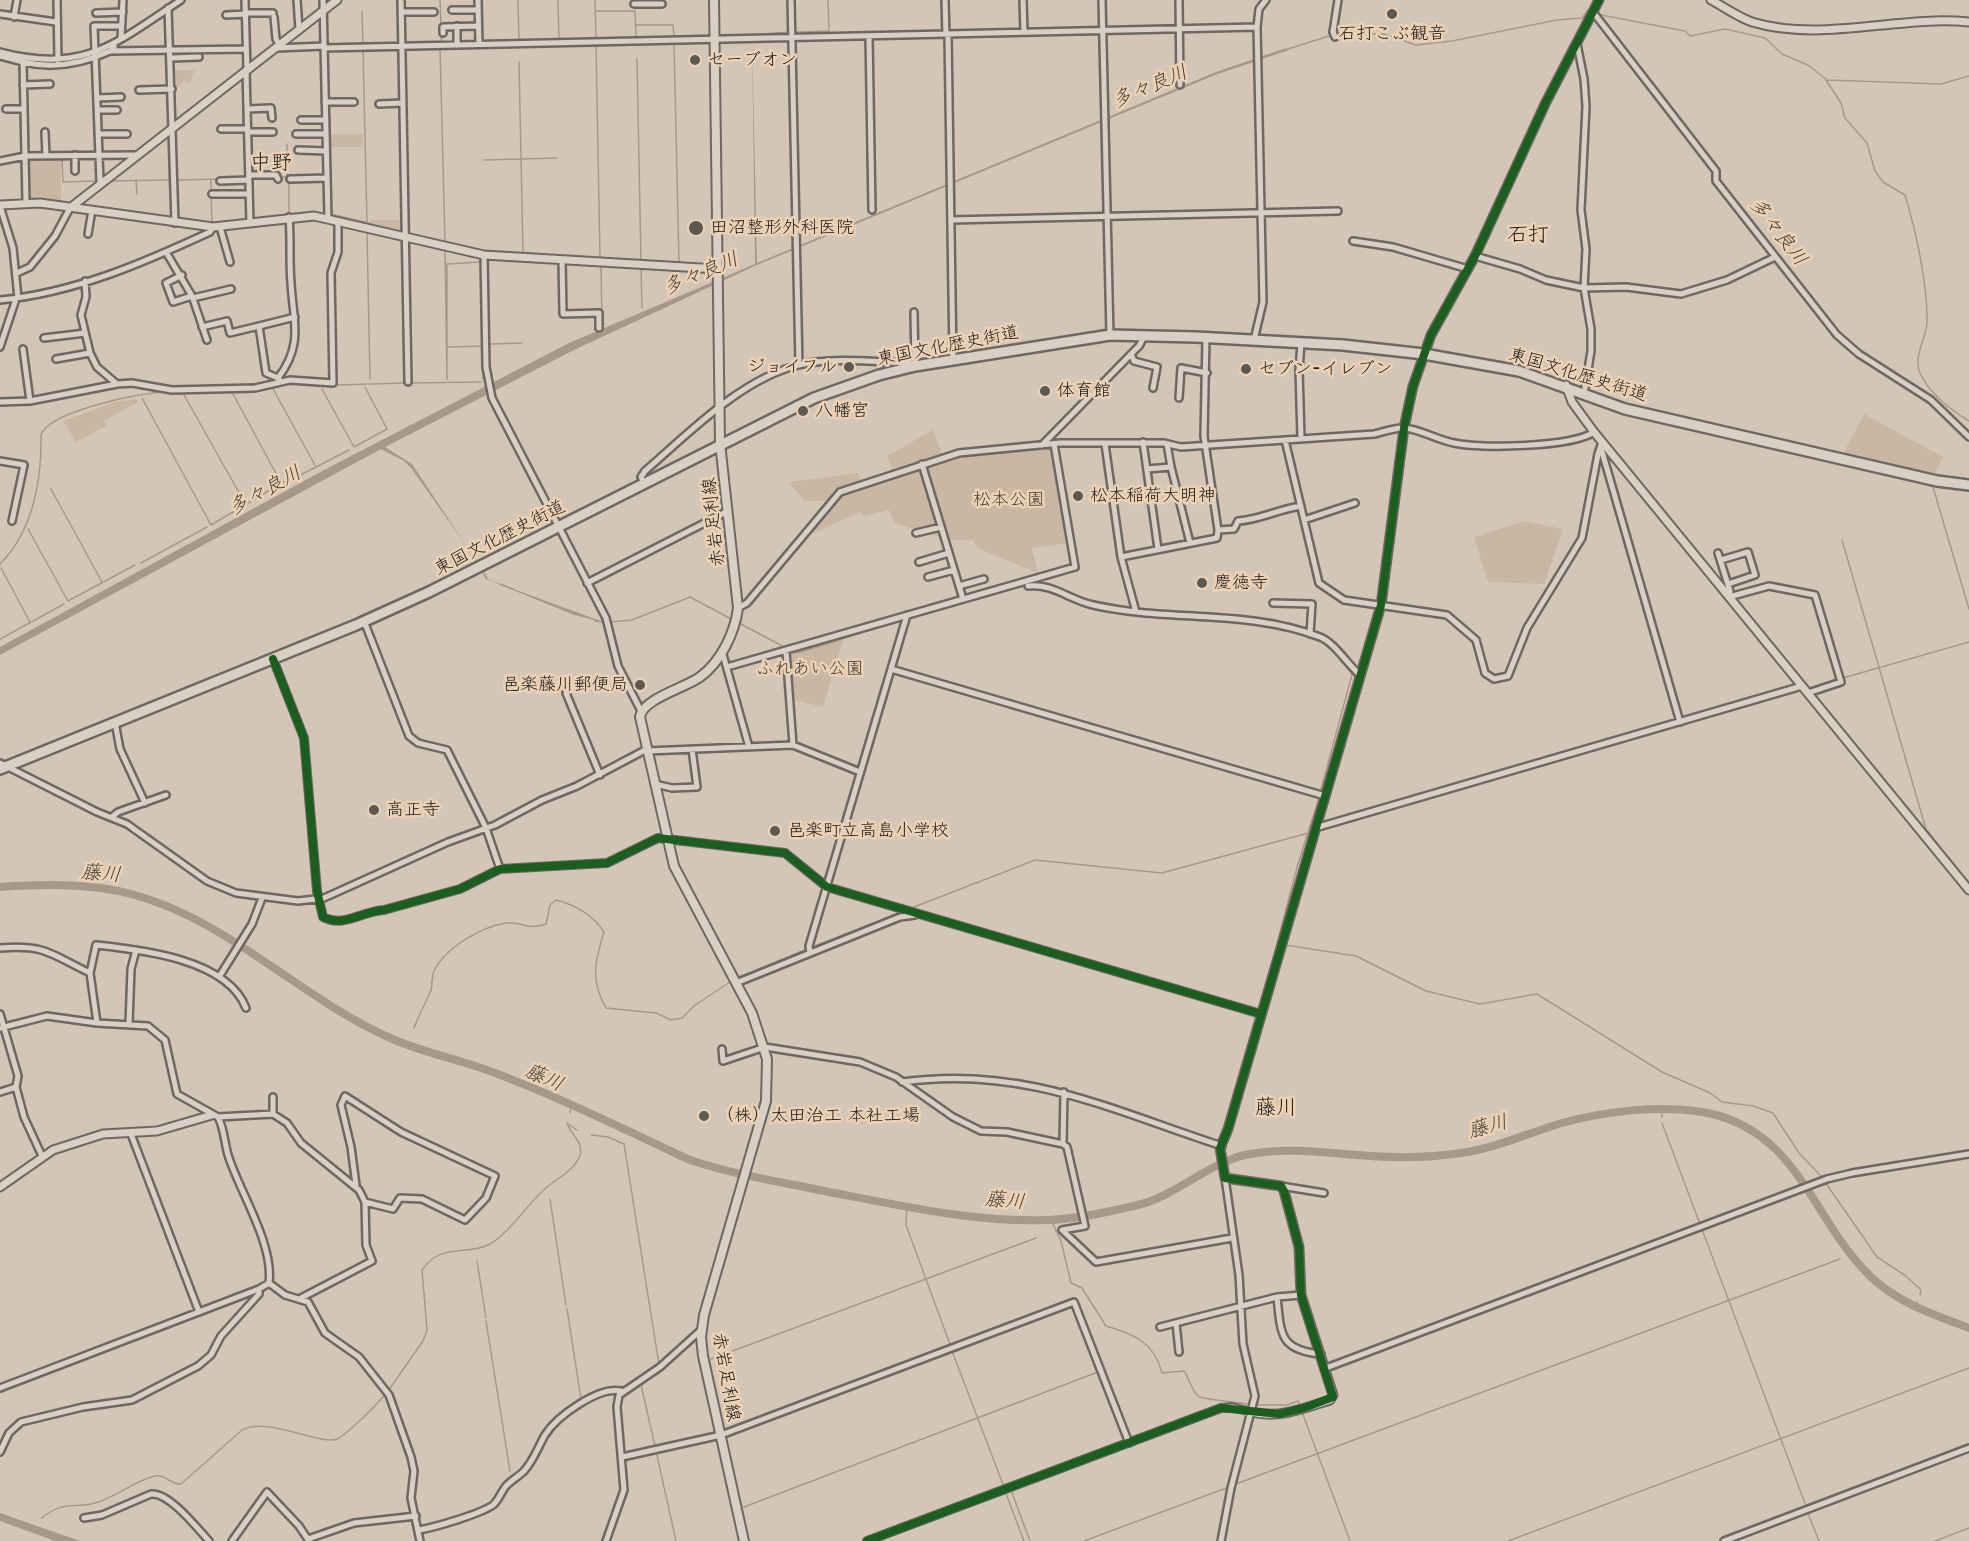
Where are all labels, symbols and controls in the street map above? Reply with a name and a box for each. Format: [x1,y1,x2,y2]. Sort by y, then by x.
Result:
marker: 石打こぶ観音 [1385,7,1399,21]
place label: 石打こぶ観音 [1338,23,1446,45]
place label: セーブオン [707,49,797,71]
marker: セーブオン [688,53,702,67]
water label: 多々良川 [1108,60,1192,114]
district label: 中野 [250,150,292,176]
water label: 多々良川 [1744,193,1812,271]
place label: 田沼整形外科医院 [710,217,854,239]
marker: 田沼整形外科医院 [687,219,705,237]
district label: 石打 [1507,222,1549,248]
water label: 多々良川 [659,247,743,301]
street label: 東国文化歴史街道 [875,322,1021,370]
street label: 東国文化歴史街道 [1506,344,1650,406]
place label: ジョイフル [747,356,837,378]
place label: セブン-イレブン [1258,358,1393,380]
marker: ジョイフル [842,360,856,374]
marker: セブン-イレブン [1239,362,1253,376]
place label: 体育館 [1057,380,1111,402]
marker: 体育館 [1038,384,1052,398]
place label: 八幡宮 [815,400,869,422]
marker: 八幡宮 [796,404,810,418]
water label: 多々良川 [224,461,306,521]
street label: 赤岩足利線 [699,476,729,568]
place label: 松本稲荷大明神 [1090,485,1216,507]
park label: 松本公園 [973,489,1045,511]
marker: 松本稲荷大明神 [1071,489,1085,503]
street label: 東国文化歴史街道 [431,496,569,580]
place label: 慶徳寺 [1214,572,1268,594]
marker: 慶徳寺 [1195,576,1209,590]
park label: ふれあい公園 [756,658,864,680]
place label: 邑楽藤川郵便局 [502,674,628,696]
marker: 邑楽藤川郵便局 [633,678,647,692]
place label: 高正寺 [386,799,440,821]
marker: 高正寺 [367,803,381,817]
place label: 邑楽町立高島小学校 [787,820,949,842]
marker: 邑楽町立高島小学校 [768,824,782,838]
water label: 藤川 [80,860,122,888]
water label: 藤川 [521,1059,567,1097]
district label: 藤川 [1255,1095,1297,1121]
place label: （株）太田治工 本社工場 [716,1105,920,1127]
marker: （株）太田治工 本社工場 [697,1109,711,1123]
water label: 藤川 [1466,1110,1510,1144]
water label: 藤川 [984,1187,1026,1215]
street label: 赤岩足利線 [708,1331,744,1423]

